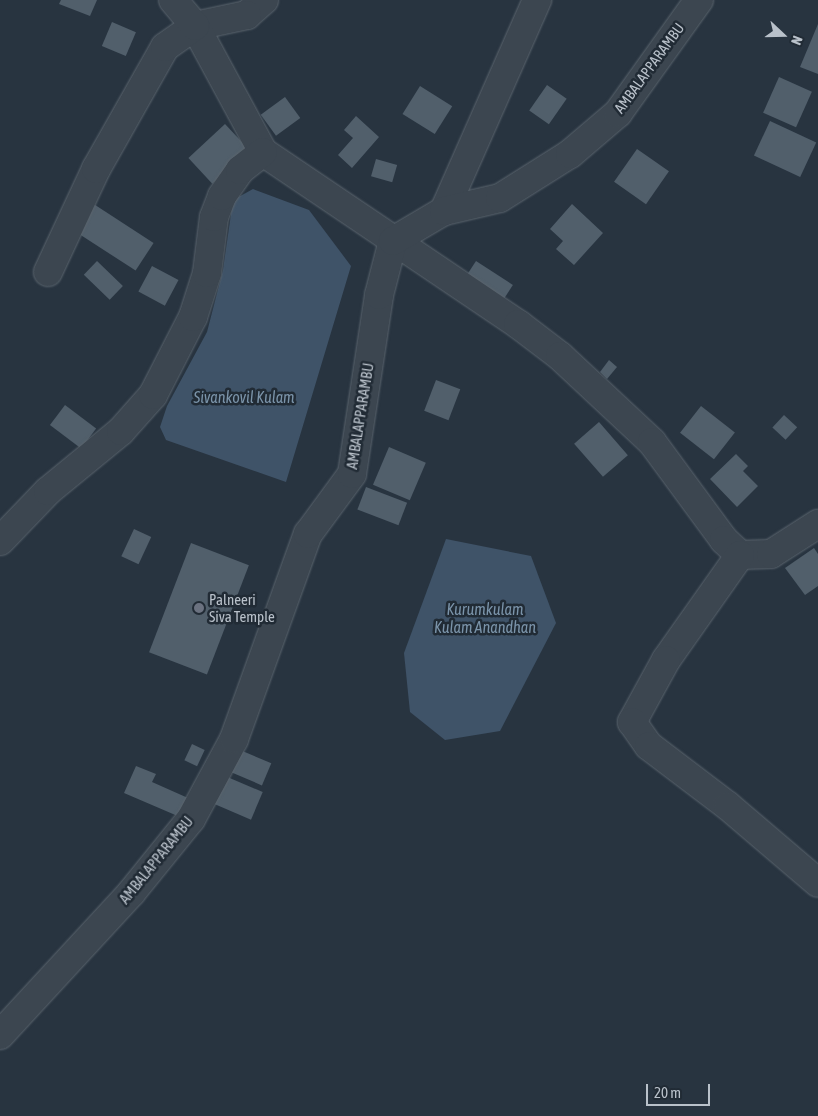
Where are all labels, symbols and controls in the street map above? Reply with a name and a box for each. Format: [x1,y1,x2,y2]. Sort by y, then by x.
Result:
north arrow [758,10,808,60]
street label: AMBALAPPARAMBU [610,19,688,117]
text: N [788,34,806,47]
street label: AMBALAPPARAMBU [343,362,377,470]
water label: Sivankovil Kulam [193,387,295,407]
place label: Palneeri Siva Temple [209,590,275,625]
water label: Kurumkulam Kulam Anandhan [434,599,536,637]
marker: Palneeri Siva Temple [193,602,205,614]
street label: AMBALAPPARAMBU [115,813,197,907]
scale bar [648,1074,712,1106]
text: 20 m [654,1084,681,1101]

